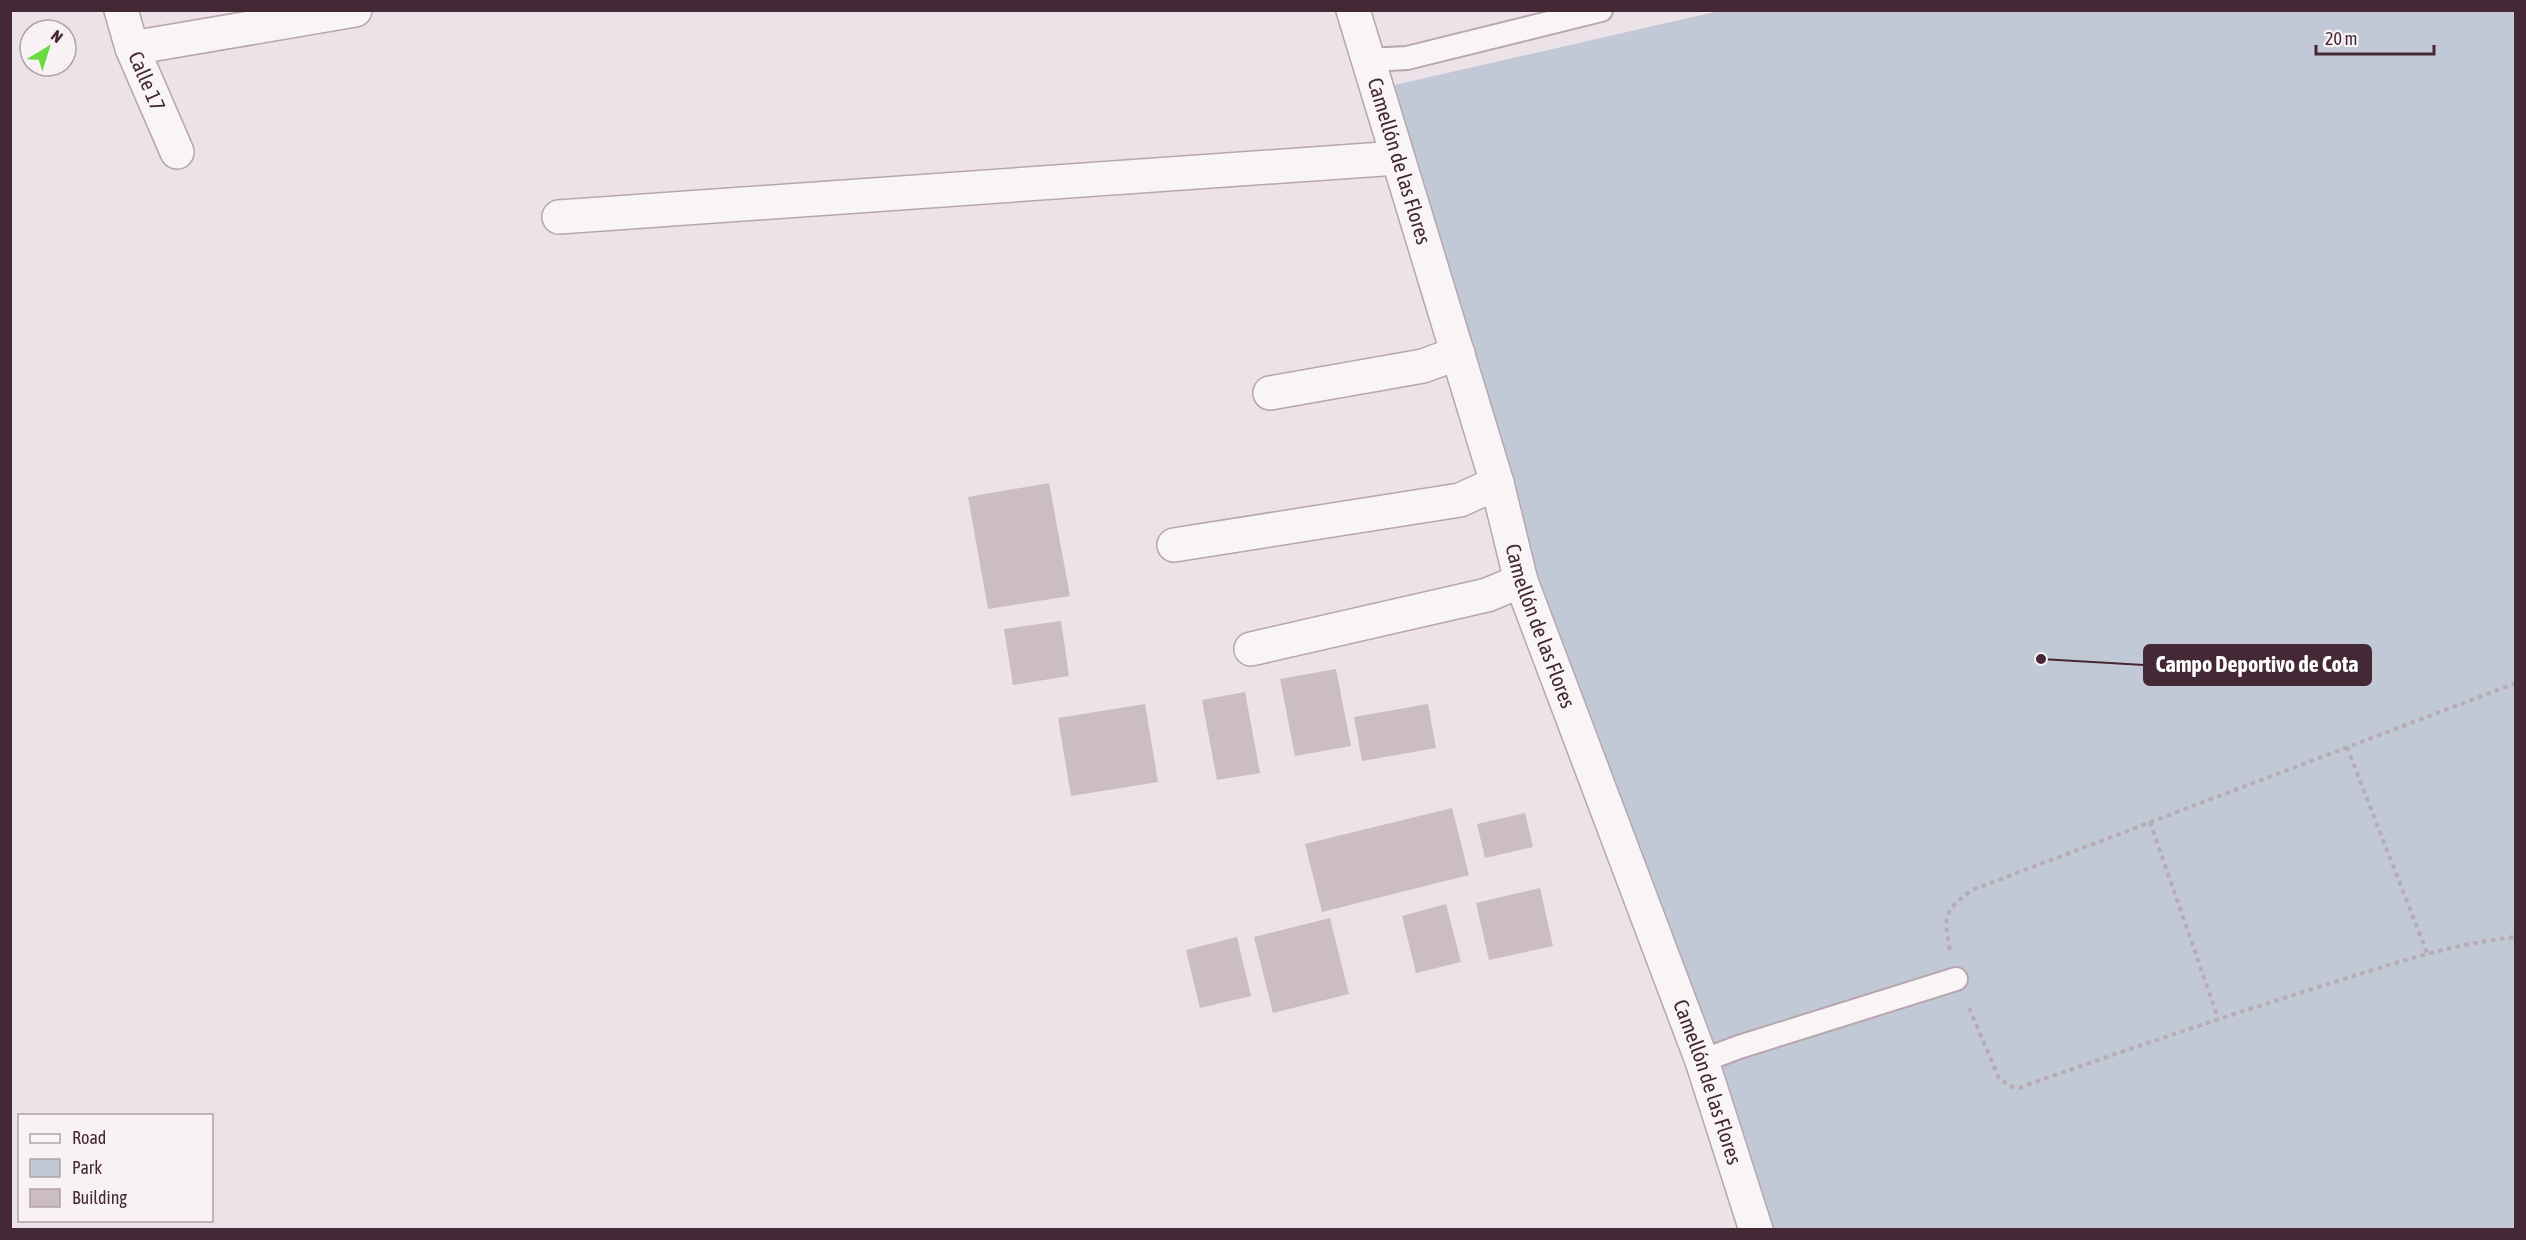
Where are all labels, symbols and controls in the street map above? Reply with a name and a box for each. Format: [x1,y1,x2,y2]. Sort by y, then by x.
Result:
north arrow [18,18,78,78]
scale bar [2316,18,2434,56]
text: N [48,26,67,46]
text: 20 m [2325,28,2357,49]
street label: Calle 17 [124,48,171,114]
street label: Camellón de las Flores [1363,75,1437,247]
street label: Camellón de las Flores [1501,541,1581,711]
callout: Campo Deportivo de Cota [2144,645,2371,685]
text: Campo Deportivo de Cota [2156,651,2358,677]
street label: Camellón de las Flores [1669,996,1747,1167]
legend [18,1114,213,1222]
text: Road [72,1127,106,1148]
text: Park [72,1157,102,1178]
text: Building [72,1187,127,1208]

